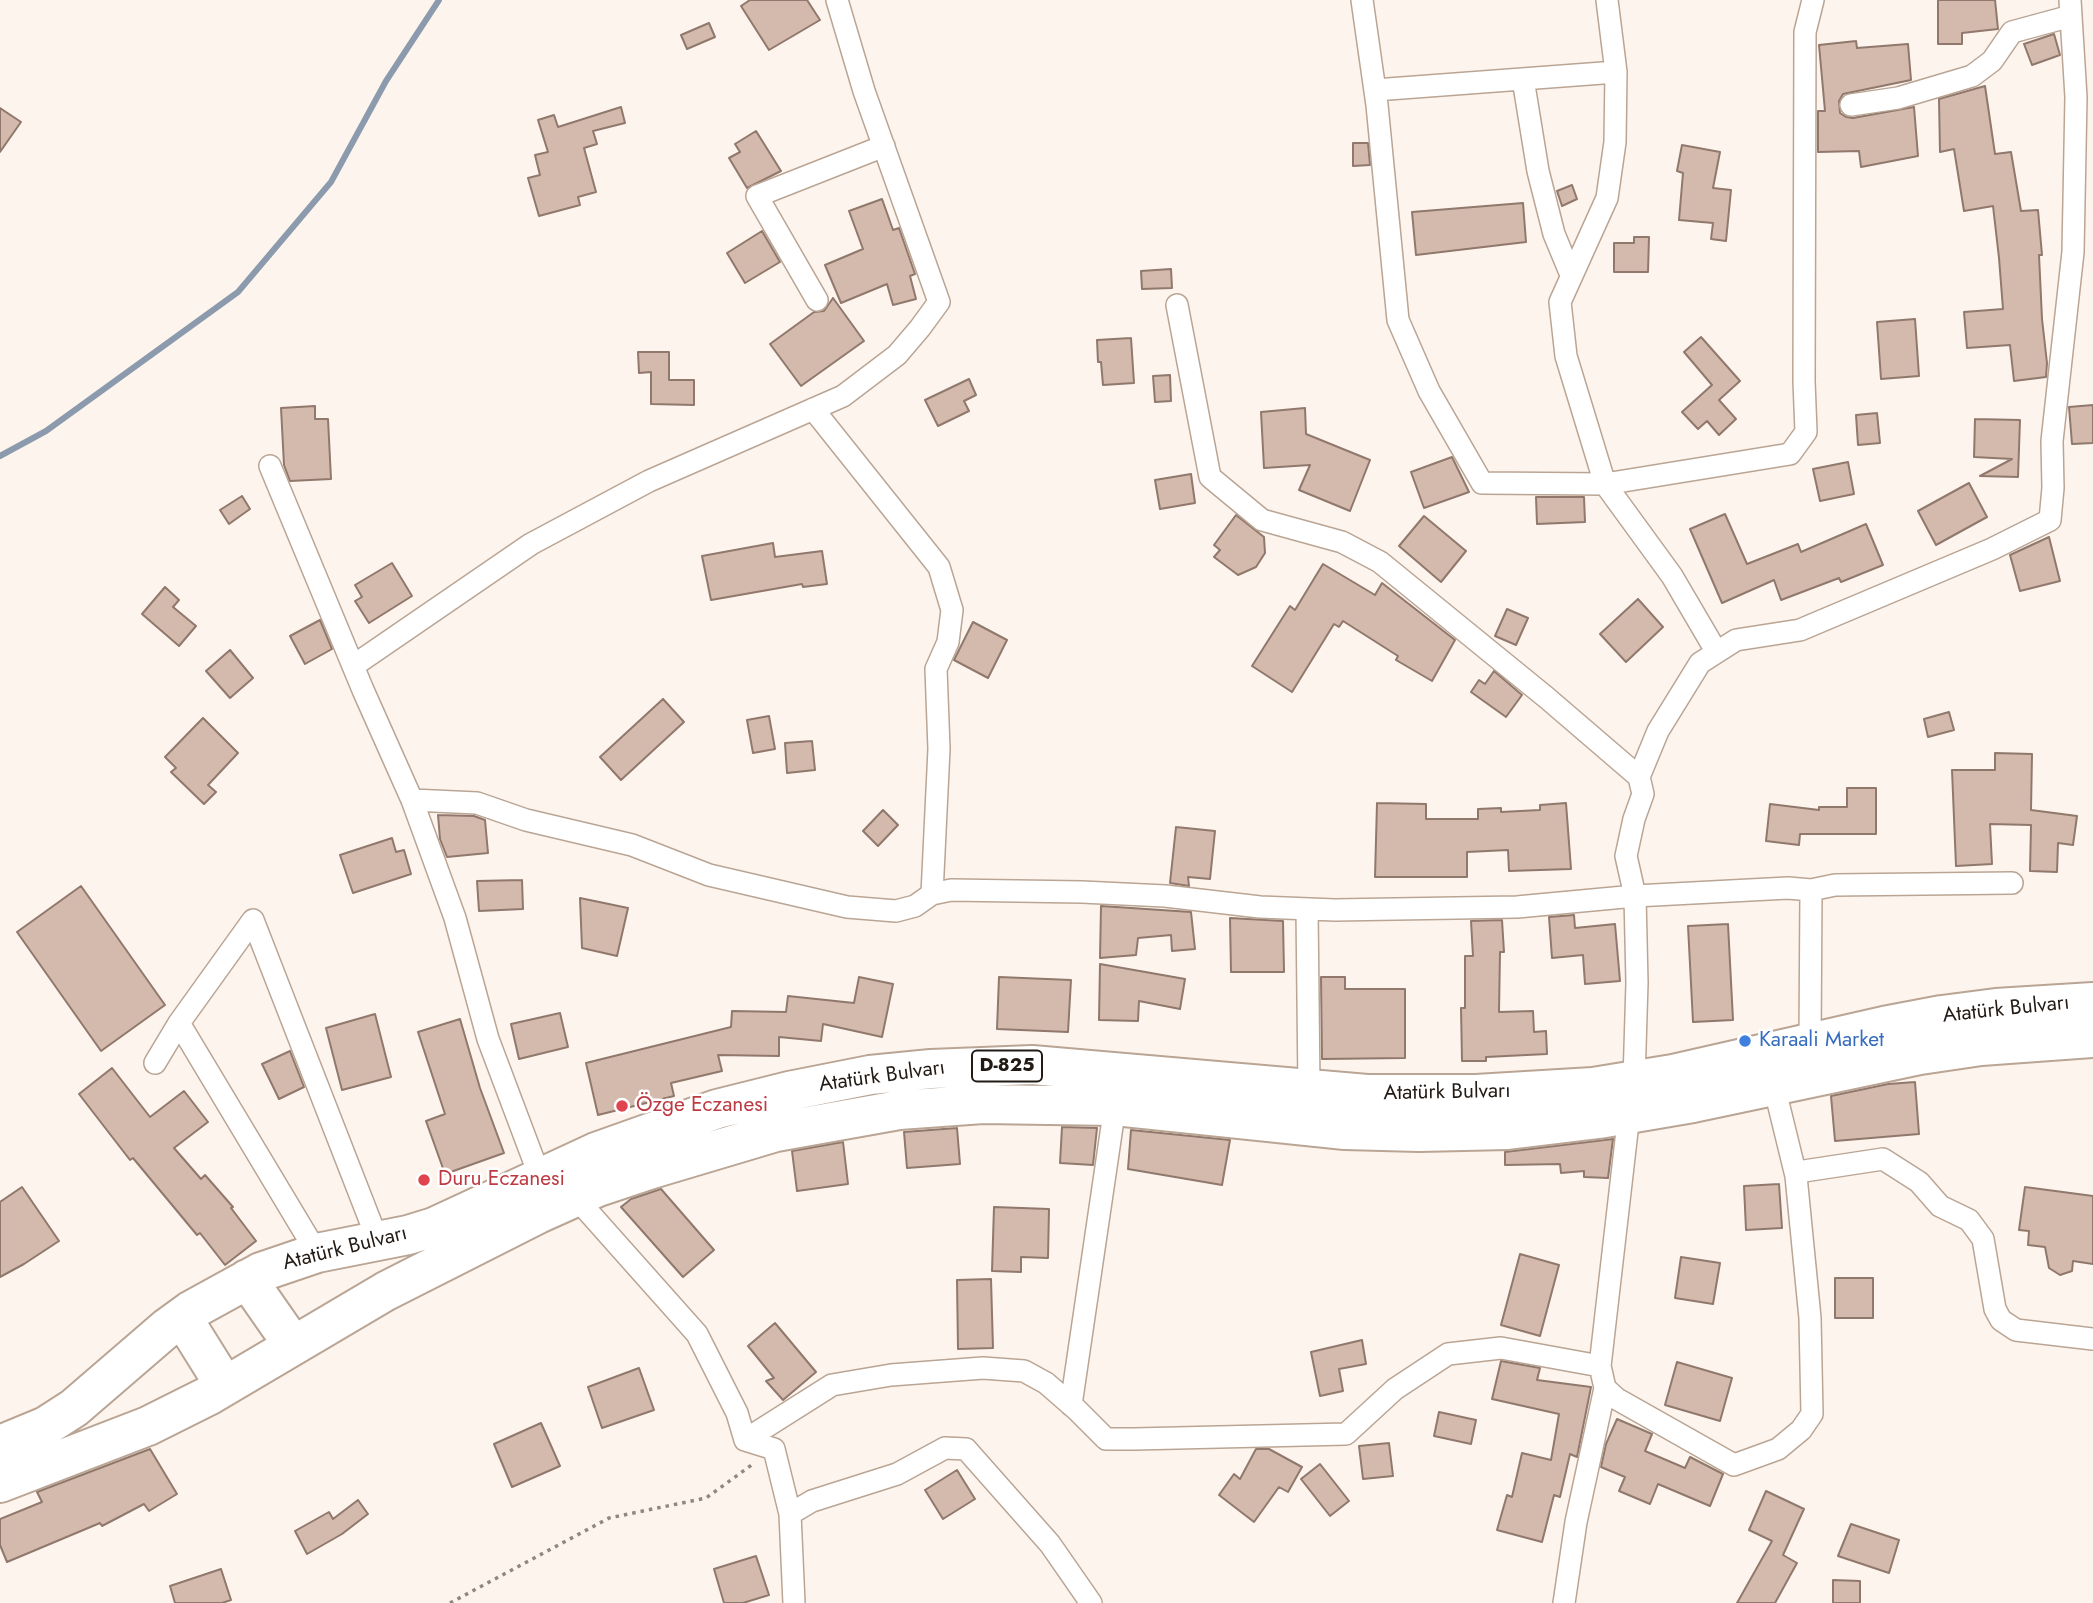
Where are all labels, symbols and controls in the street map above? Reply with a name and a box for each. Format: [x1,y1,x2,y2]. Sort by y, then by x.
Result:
street label: Atatürk Bulvarı [1941,991,2071,1029]
place label: Karaali Market [1759,1028,1884,1054]
marker: Karaali Market [1737,1033,1753,1049]
road number: D-825 [972,1050,1042,1082]
street label: Atatürk Bulvarı [817,1056,947,1098]
street label: Atatürk Bulvarı [1383,1079,1511,1107]
place label: Özge Eczanesi [636,1093,768,1119]
marker: Özge Eczanesi [614,1098,630,1114]
place label: Duru Eczanesi [438,1167,565,1193]
marker: Duru Eczanesi [416,1172,432,1188]
street label: Atatürk Bulvarı [280,1221,410,1277]

